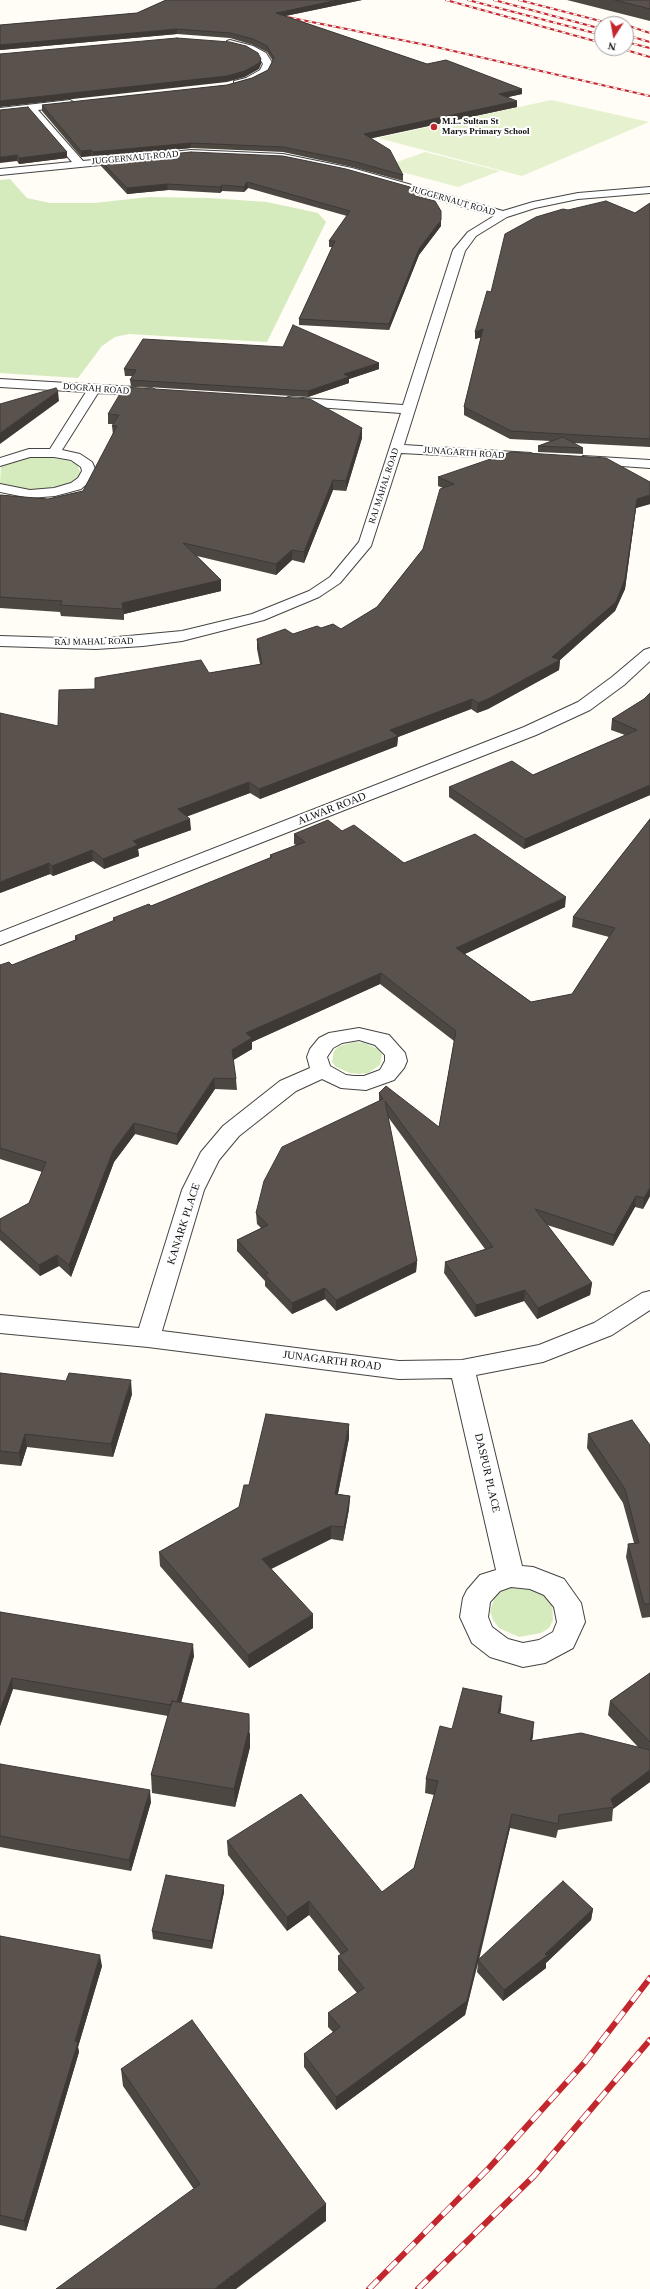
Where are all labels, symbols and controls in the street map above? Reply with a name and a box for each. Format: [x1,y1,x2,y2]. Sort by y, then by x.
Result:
north arrow [594,16,634,56]
text: N [607,40,617,53]
place label: M.L. Sultan St Marys Primary School [442,117,529,138]
marker: M.L. Sultan St Marys Primary School [429,122,439,132]
street label: JUGGERNAUT ROAD [91,149,179,167]
street label: JUGGERNAUT ROAD [410,184,496,218]
street label: DOGRAH ROAD [63,381,129,397]
street label: JUNAGARTH ROAD [423,445,505,461]
street label: RAJ MAHAL ROAD [367,447,401,525]
street label: RAJ MAHAL ROAD [54,636,134,648]
street label: ALWAR ROAD [296,790,368,828]
street label: KANARK PLACE [165,1182,203,1266]
street label: JUNAGARTH ROAD [282,1348,382,1374]
street label: DASPUR PLACE [471,1432,503,1514]

